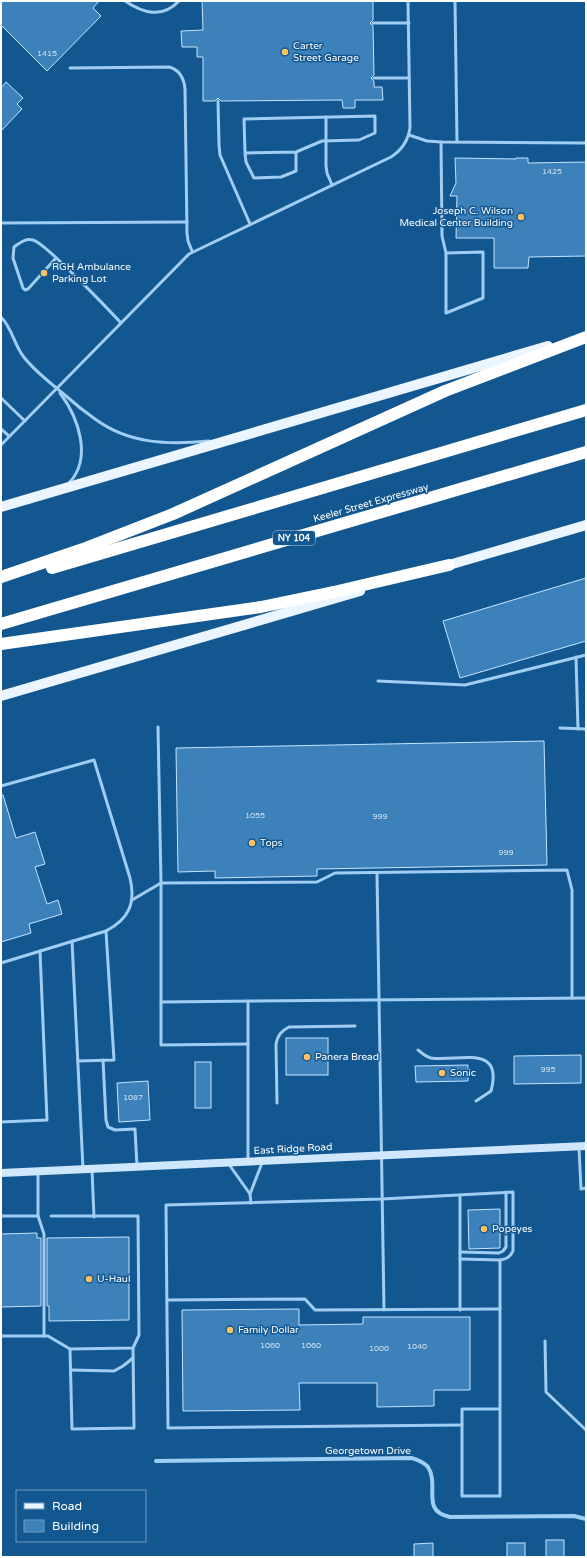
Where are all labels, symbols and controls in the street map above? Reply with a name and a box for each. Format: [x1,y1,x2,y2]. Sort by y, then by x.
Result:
place label: Carter Street Garage [293,40,359,64]
marker: Carter Street Garage [280,47,290,57]
house number: 1415 [37,49,57,58]
house number: 1425 [542,167,562,176]
place label: Joseph C. Wilson Medical Center Building [400,205,513,229]
marker: Joseph C. Wilson Medical Center Building [516,212,526,222]
place label: RGH Ambulance Parking Lot [52,261,131,285]
marker: RGH Ambulance Parking Lot [39,268,49,278]
street label: Keeler Street Expressway [312,481,431,525]
road number: NY 104 [273,531,315,545]
house number: 1055 [245,811,265,820]
house number: 999 [372,812,388,821]
place label: Tops [260,837,283,849]
marker: Tops [247,838,257,848]
house number: 999 [498,848,514,857]
place label: Panera Bread [315,1051,379,1063]
marker: Panera Bread [302,1052,312,1062]
house number: 995 [540,1065,556,1074]
place label: Sonic [450,1067,476,1079]
marker: Sonic [437,1068,447,1078]
house number: 1087 [123,1093,143,1102]
street label: East Ridge Road [253,1141,333,1157]
place label: Popeyes [492,1223,533,1235]
marker: Popeyes [479,1224,489,1234]
place label: U-Haul [97,1273,130,1285]
marker: U-Haul [84,1274,94,1284]
place label: Family Dollar [238,1324,299,1336]
marker: Family Dollar [225,1325,235,1335]
house number: 1060 [260,1341,280,1350]
house number: 1060 [301,1341,321,1350]
house number: 1040 [407,1342,427,1351]
house number: 1000 [369,1344,389,1353]
street label: Georgetown Drive [325,1445,411,1457]
legend [16,1490,146,1542]
text: Road [52,1499,82,1513]
text: Building [52,1519,99,1533]

